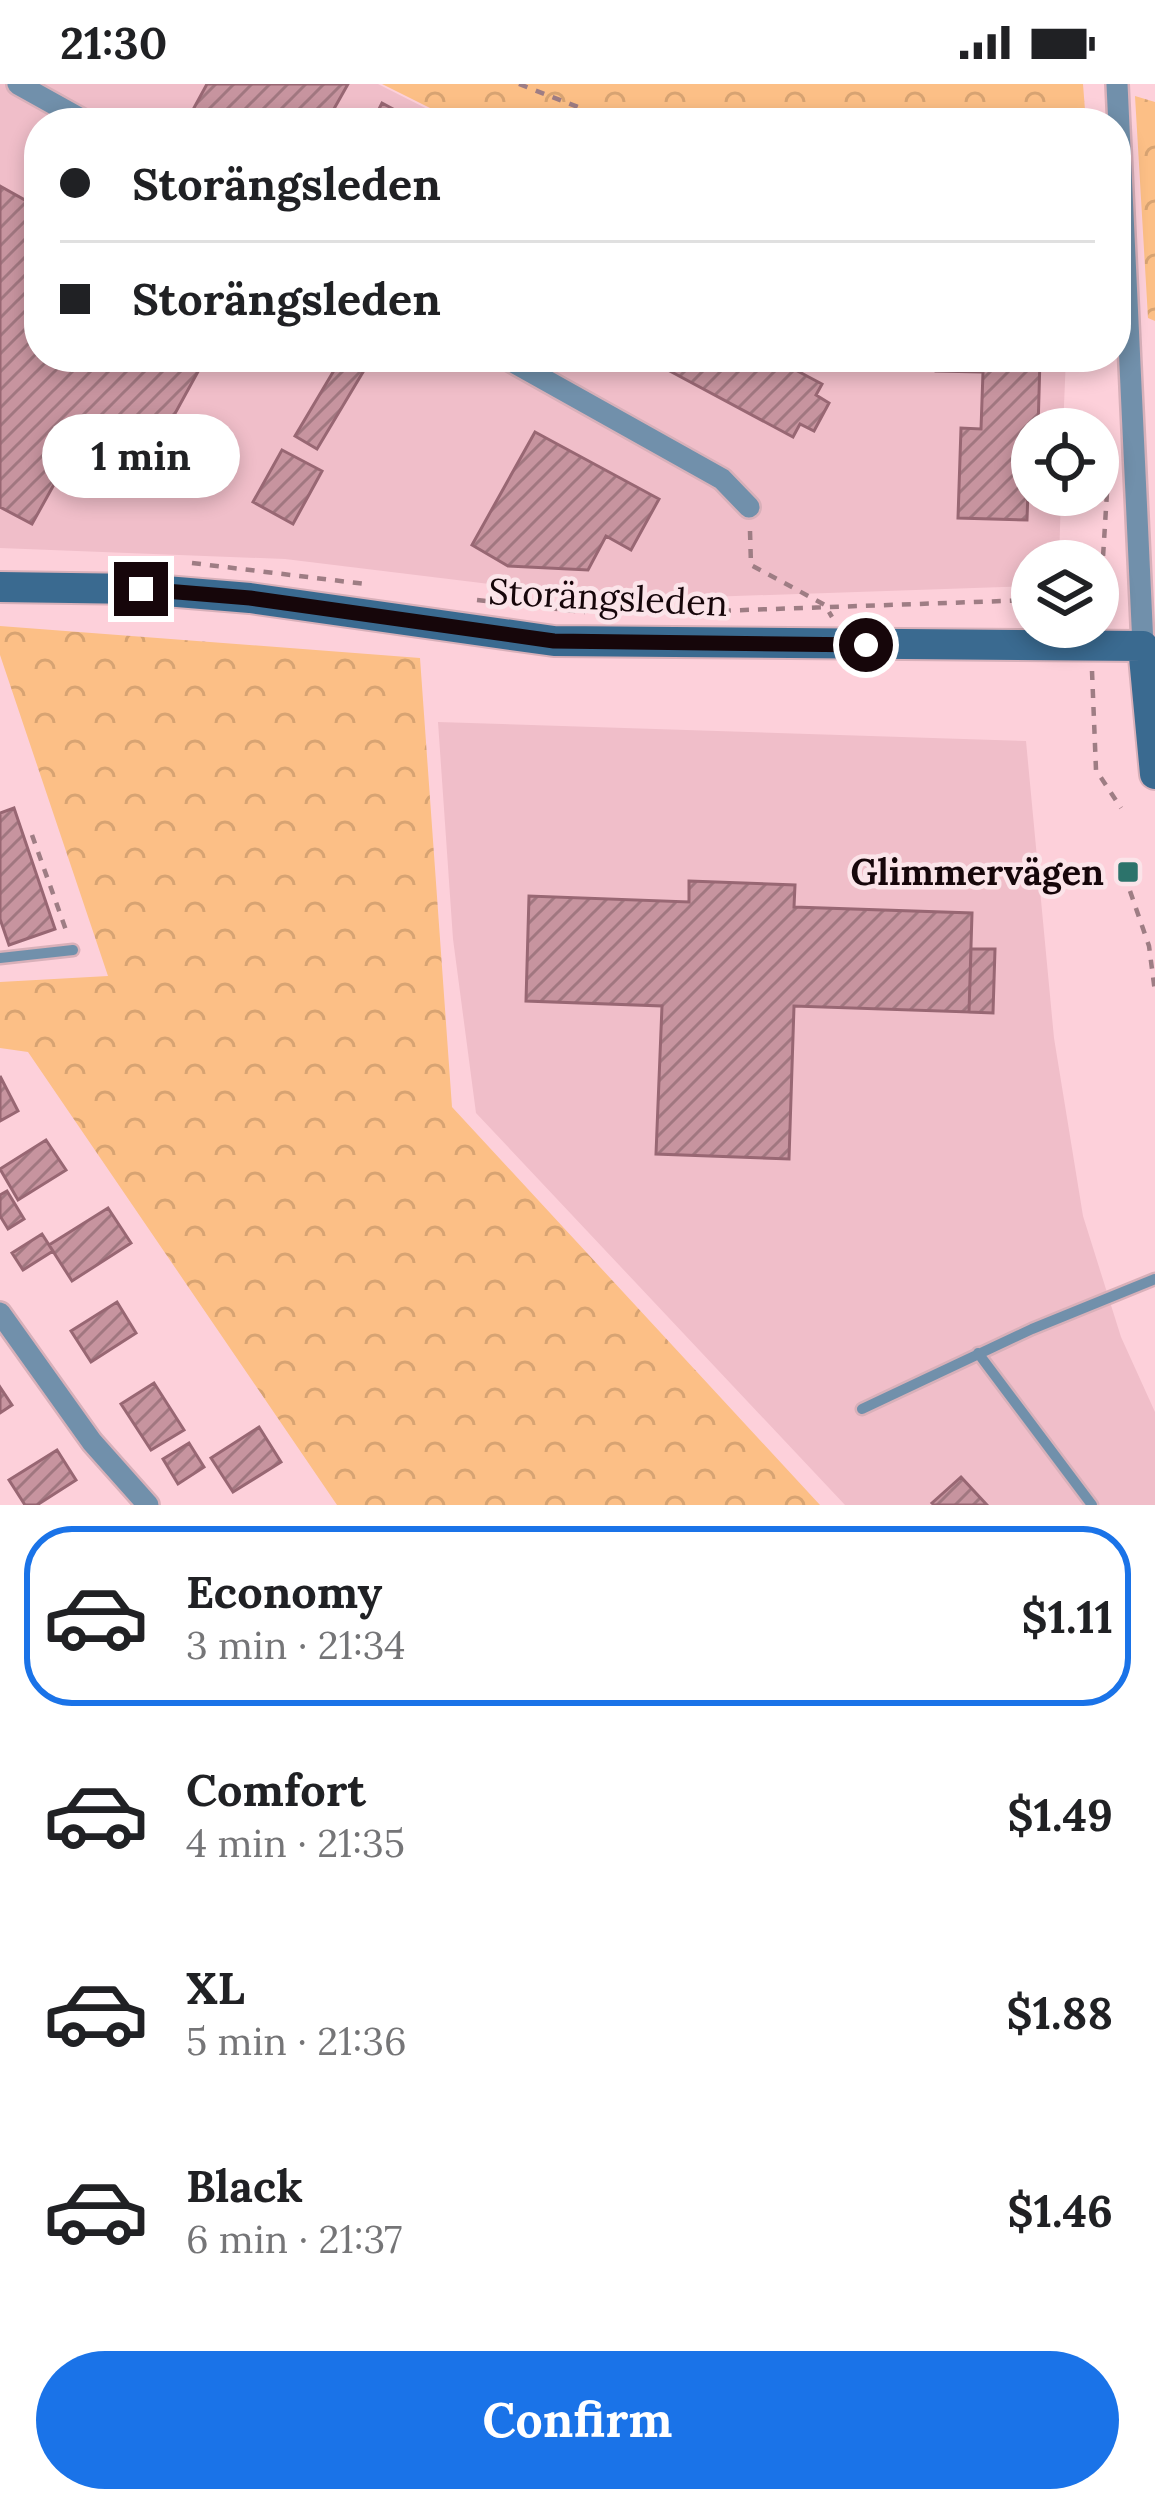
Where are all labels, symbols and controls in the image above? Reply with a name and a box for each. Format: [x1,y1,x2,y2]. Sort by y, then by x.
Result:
text: 21:30 [60,14,167,71]
text: Storängsleden [132,155,441,212]
text: Storängsleden [132,270,441,327]
map controls [1011,408,1119,648]
button: locate [1011,408,1119,516]
callout: 1 min [42,415,240,499]
text: 1 min [91,431,191,481]
button: layers [1011,540,1119,648]
route end [114,562,168,616]
street label: Storängsleden [487,568,729,626]
route start [839,618,893,672]
place label: Glimmervägen [851,849,1104,895]
marker: Glimmervägen [1115,859,1141,885]
icon: car [42,1562,150,1670]
text: Economy [186,1563,382,1620]
text: $1.11 [1021,1588,1113,1645]
text: 3 min · 21:34 [186,1620,406,1670]
icon: car [42,1760,150,1868]
text: Comfort [186,1761,366,1818]
text: $1.49 [1007,1786,1113,1843]
text: 4 min · 21:35 [186,1818,405,1868]
icon: car [42,1958,150,2066]
text: XL [186,1959,245,2016]
text: $1.88 [1006,1984,1113,2041]
text: 5 min · 21:36 [186,2016,406,2066]
icon: car [42,2156,150,2264]
text: Black [186,2157,303,2214]
text: $1.46 [1007,2182,1113,2239]
text: 6 min · 21:37 [186,2214,402,2264]
button: Confirm [36,2351,1119,2489]

